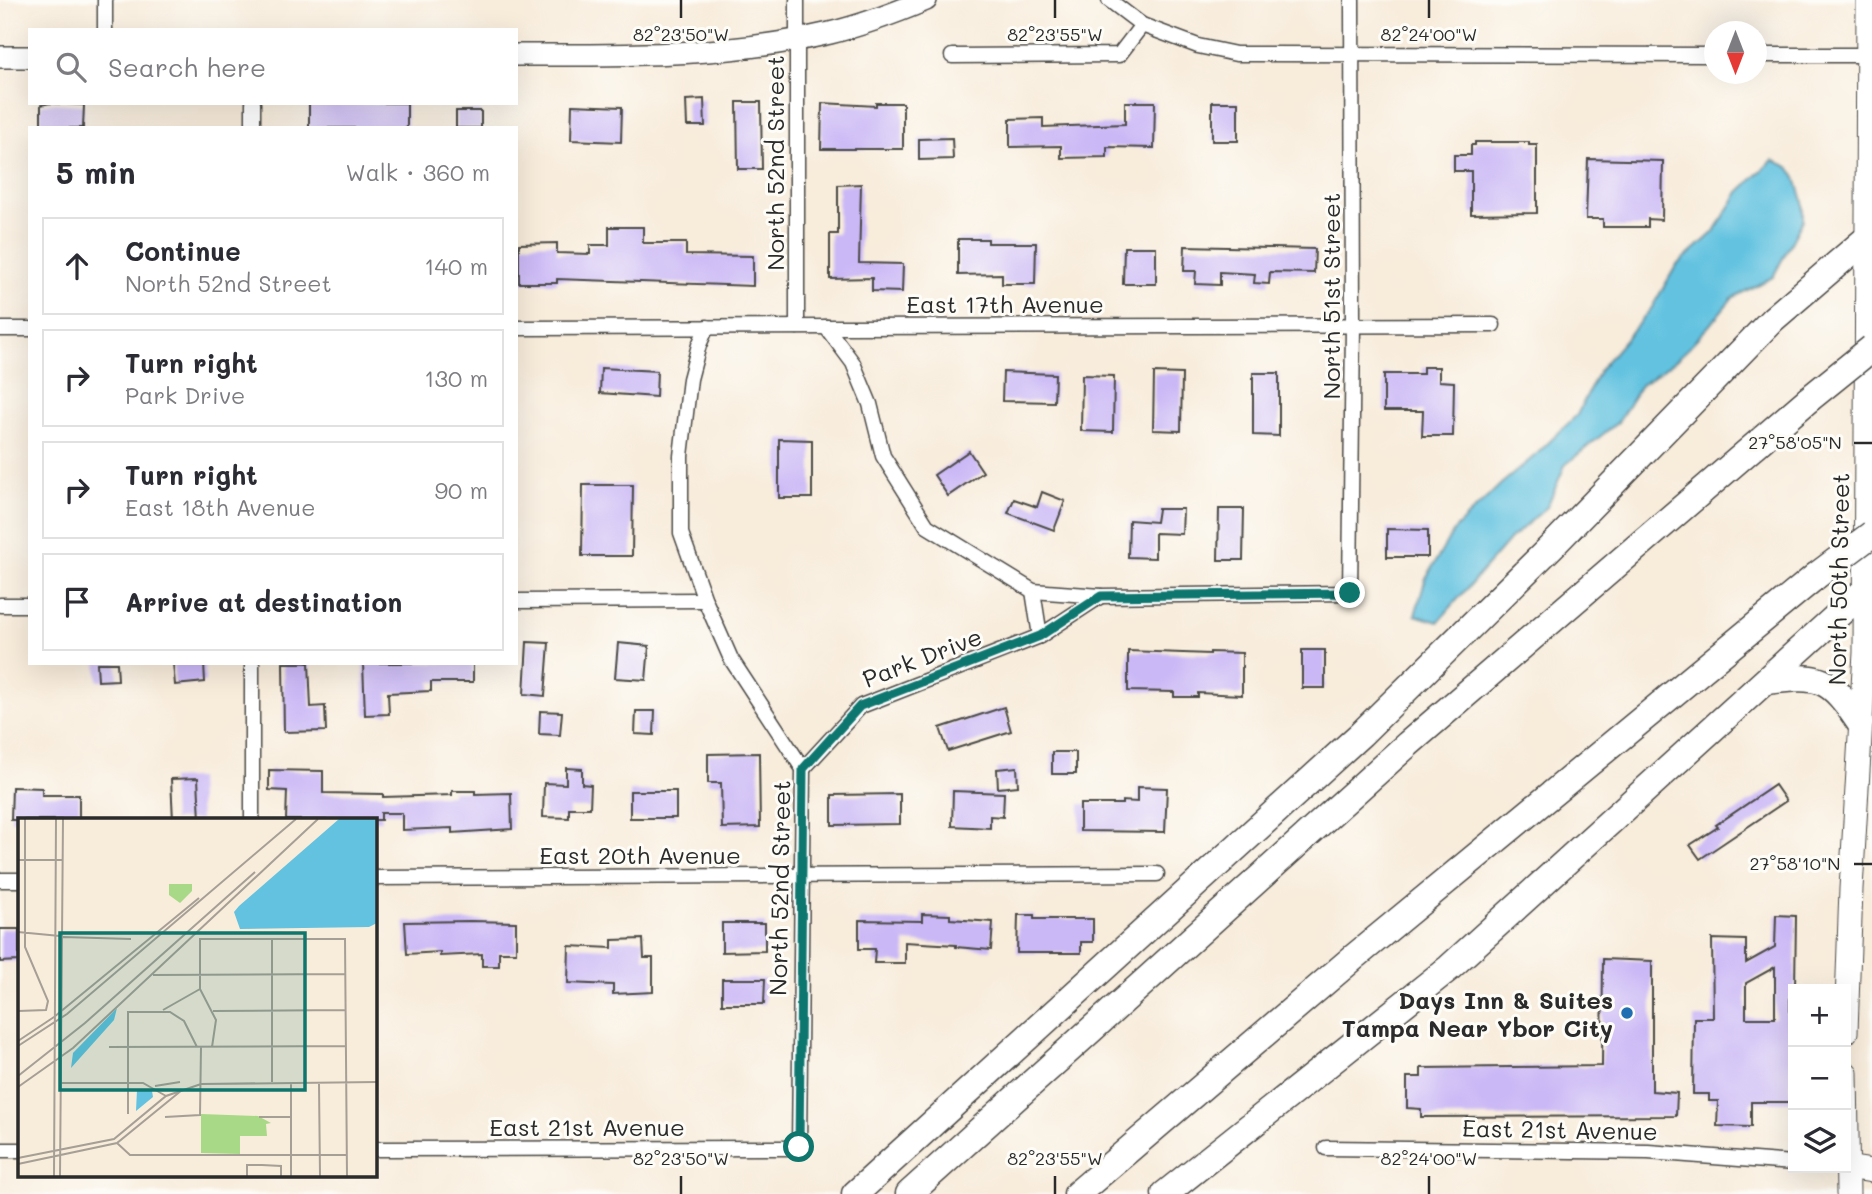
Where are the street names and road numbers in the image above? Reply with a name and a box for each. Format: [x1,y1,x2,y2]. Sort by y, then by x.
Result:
street label: North 52nd Street [759,55,790,271]
street label: North 51st Street [1315,193,1346,399]
street label: East 17th Avenue [906,288,1104,319]
street label: North 50th Street [1821,472,1855,686]
street label: Park Drive [858,620,986,694]
street label: North 52nd Street [762,780,796,996]
street label: East 20th Avenue [539,839,741,870]
street label: East 21st Avenue [489,1111,685,1142]
street label: East 21st Avenue [1462,1112,1658,1146]

